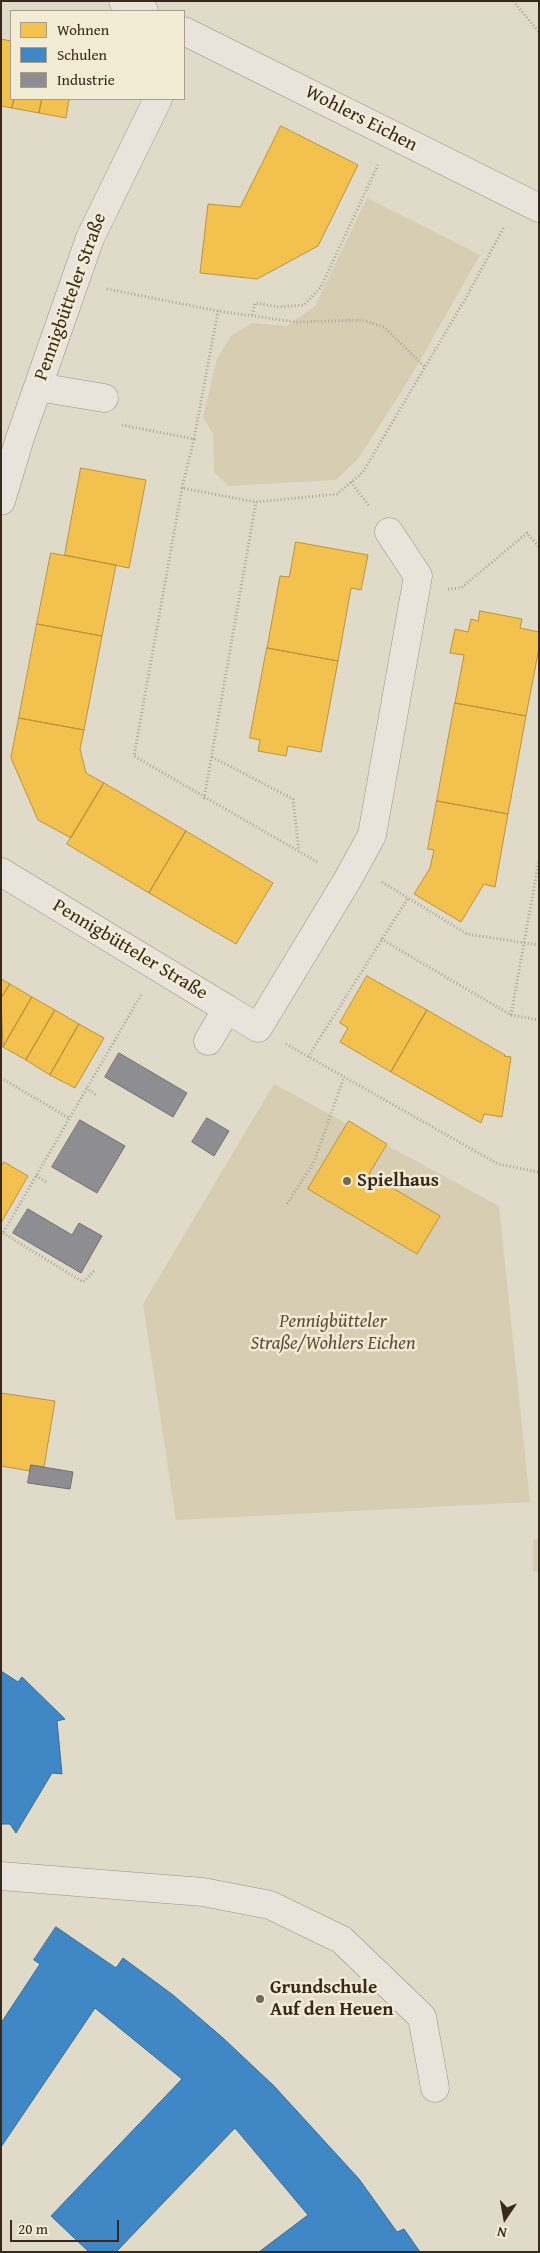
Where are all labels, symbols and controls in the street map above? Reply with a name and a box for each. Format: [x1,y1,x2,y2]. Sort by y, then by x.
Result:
legend [10,10,185,100]
text: Wohnen [57,19,109,40]
text: Schulen [57,44,107,65]
text: Industrie [57,69,115,90]
street label: Wohlers Eichen [301,81,421,157]
street label: Pennigbütteler Straße [30,210,112,384]
street label: Pennigbütteler Straße [48,895,212,1005]
place label: Spielhaus [357,1170,439,1192]
marker: Spielhaus [341,1175,353,1187]
park label: Pennigbütteler Straße/Wohlers Eichen [250,1311,416,1355]
place label: Grundschule Auf den Heuen [270,1977,393,2021]
marker: Grundschule Auf den Heuen [254,1993,266,2005]
north arrow [480,2193,530,2243]
scale bar [12,2210,121,2242]
text: 20 m [18,2218,48,2239]
text: N [495,2222,509,2243]

